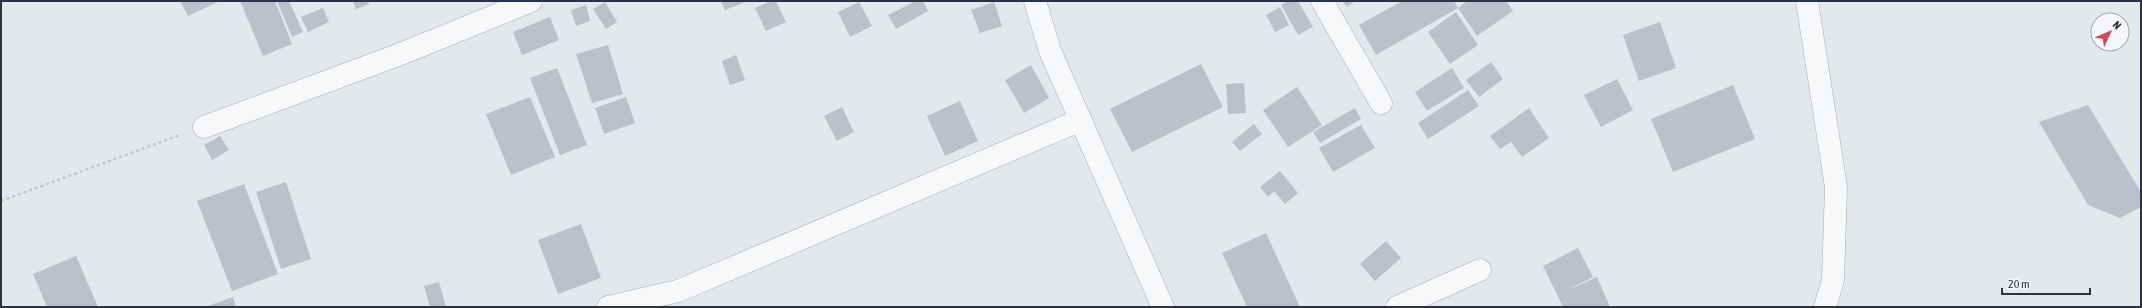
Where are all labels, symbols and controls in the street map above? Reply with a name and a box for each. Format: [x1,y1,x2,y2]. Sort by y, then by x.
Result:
north arrow [2090,12,2130,52]
text: N [2111,19,2124,32]
scale bar [2002,270,2090,296]
text: 20 m [2008,277,2030,291]

